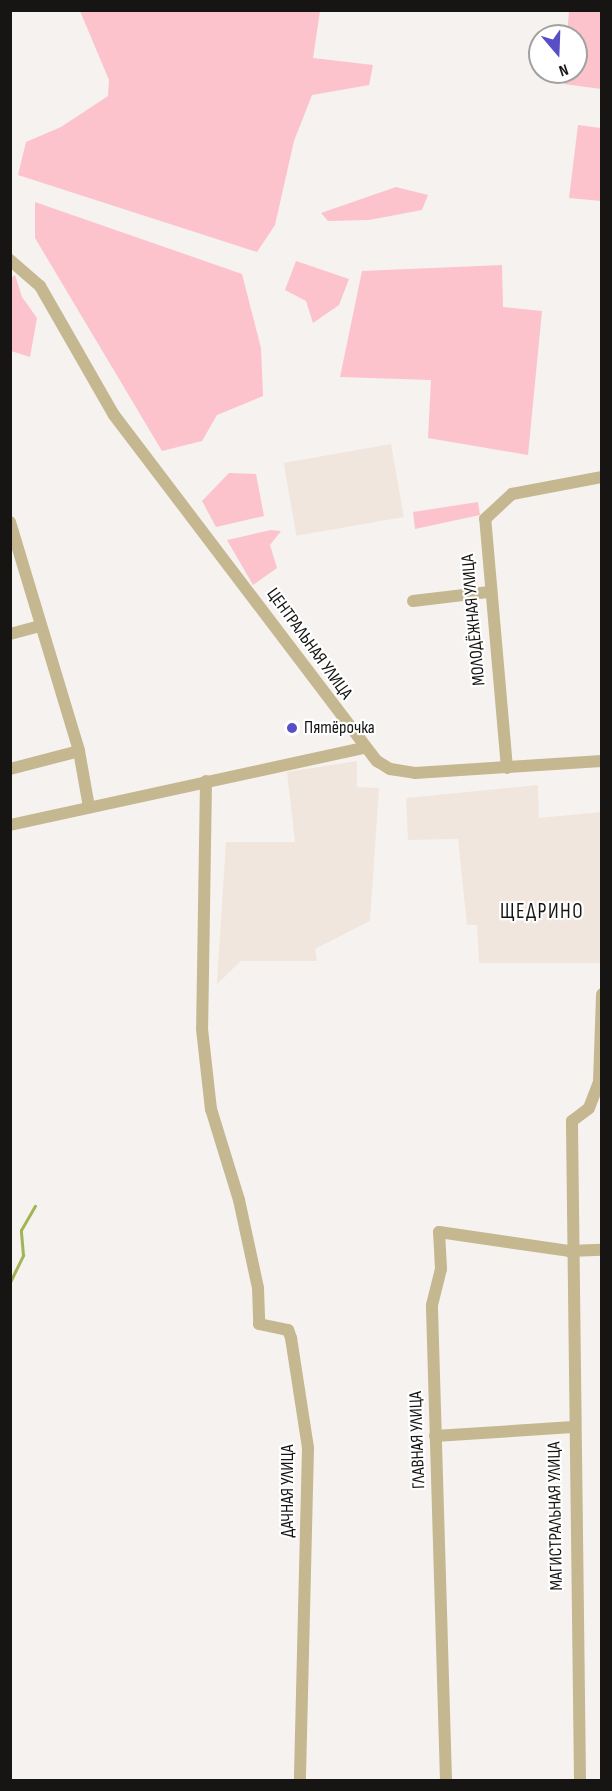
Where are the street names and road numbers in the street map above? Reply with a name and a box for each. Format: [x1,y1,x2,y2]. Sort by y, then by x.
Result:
street label: МОЛОДЁЖНАЯ УЛИЦА [457,553,491,687]
street label: ЦЕНТРАЛЬНАЯ УЛИЦА [261,584,357,704]
street label: ГЛАВНАЯ УЛИЦА [405,1391,431,1489]
street label: МАГИСТРАЛЬНАЯ УЛИЦА [544,1441,568,1591]
street label: ДАЧНАЯ УЛИЦА [277,1444,299,1538]

